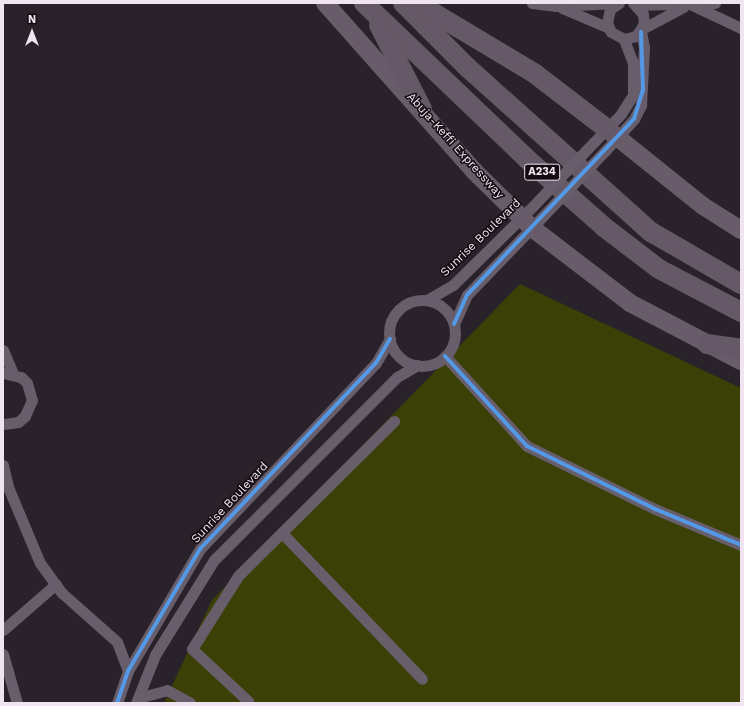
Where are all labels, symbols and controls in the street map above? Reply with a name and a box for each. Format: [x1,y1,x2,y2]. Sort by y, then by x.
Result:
north arrow [12,12,52,52]
text: N [28,13,36,26]
street label: Abuja-Keffi Expressway [404,90,506,202]
road number: A234 [524,163,560,181]
street label: Sunrise Boulevard [438,196,524,280]
street label: Sunrise Boulevard [189,459,271,547]

